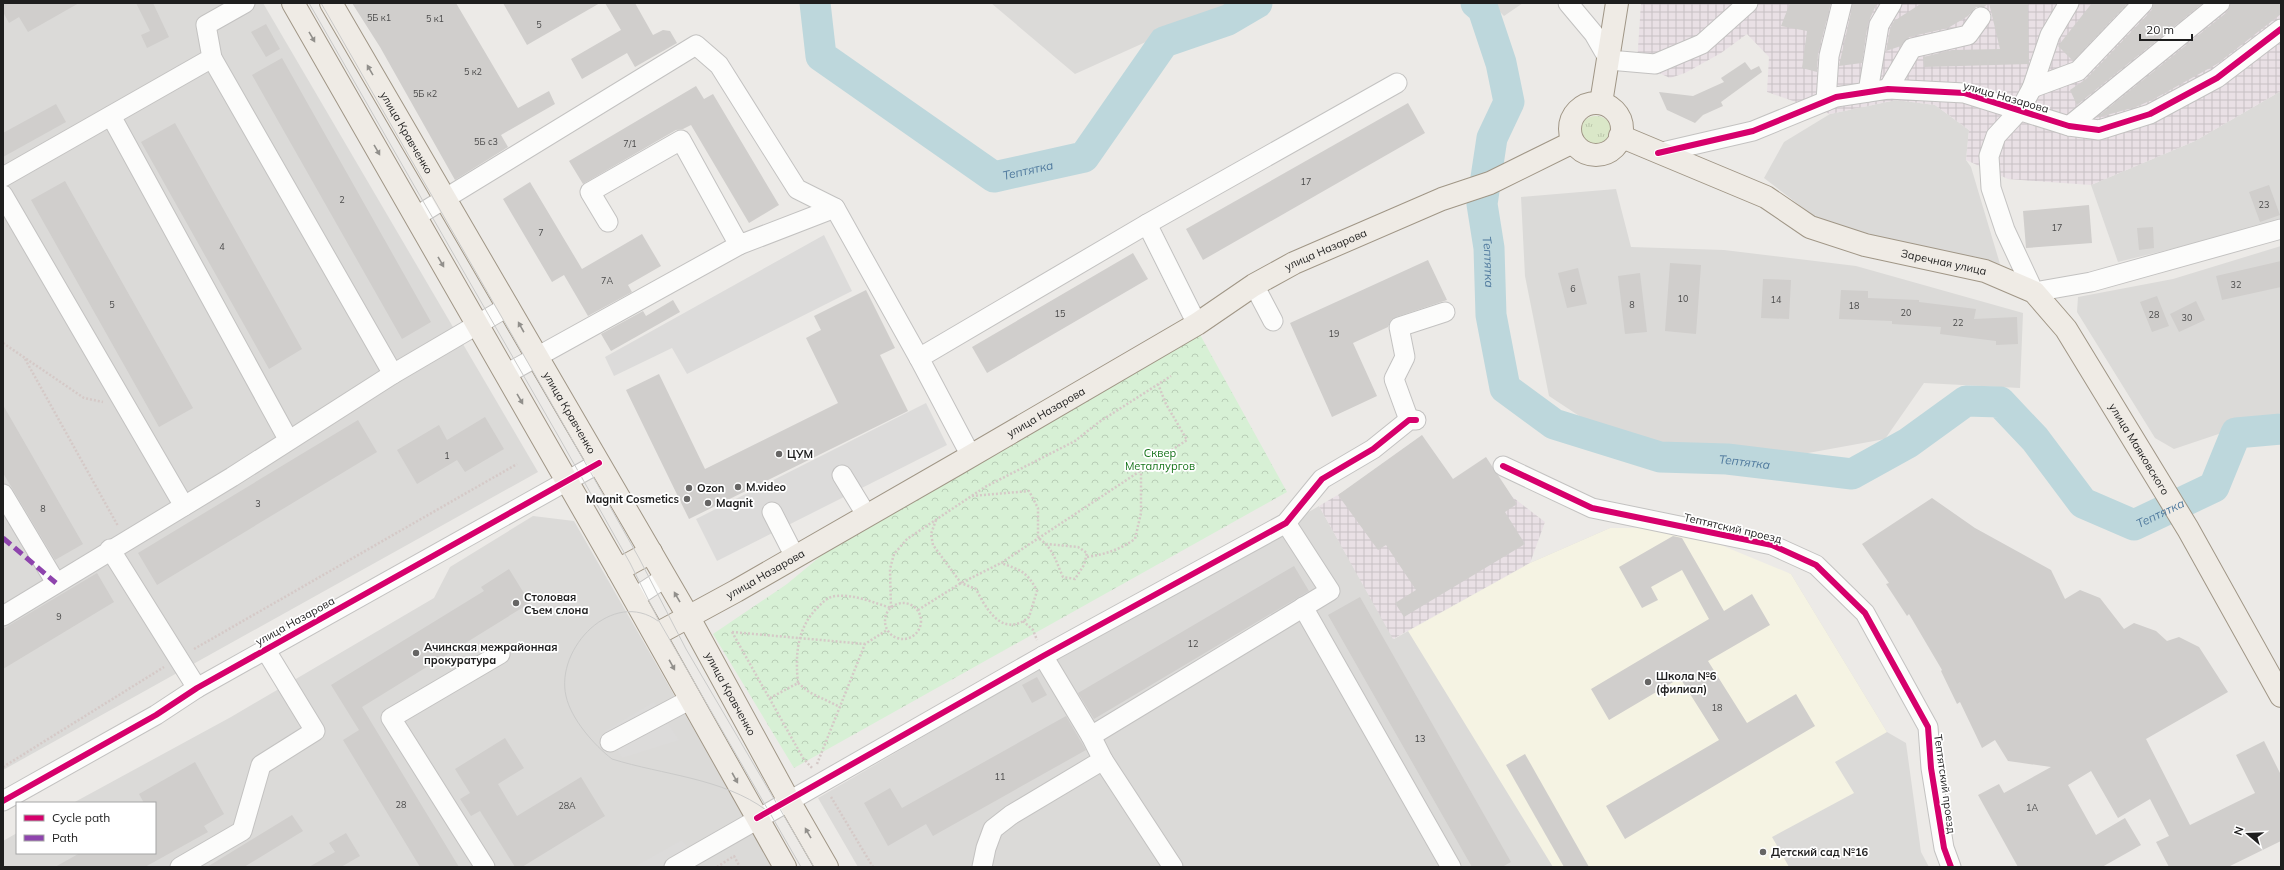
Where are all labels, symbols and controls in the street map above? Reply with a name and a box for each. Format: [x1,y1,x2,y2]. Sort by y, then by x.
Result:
house number: 5Б к1 [367,12,391,23]
house number: 5 к1 [426,13,444,24]
scale bar [2140,16,2192,42]
house number: 5 [536,19,542,30]
text: 20 m [2146,22,2174,37]
one-way arrow [308,31,315,43]
one-way arrow [366,64,373,76]
house number: 5 к2 [464,66,482,77]
street label: улица Назарова [1962,78,2050,116]
house number: 5Б к2 [413,88,437,99]
street label: улица Кравченко [377,89,436,176]
house number: 5Б с3 [474,136,498,147]
house number: 7/1 [623,138,637,149]
one-way arrow [373,144,380,155]
water label: Тептятка [1001,157,1054,182]
house number: 17 [1301,176,1311,187]
house number: 2 [339,194,345,205]
house number: 23 [2259,199,2269,210]
house number: 17 [2052,222,2062,233]
street label: улица Назарова [1282,225,1369,274]
house number: 7 [538,227,544,238]
water label: Тептятка [1480,235,1498,288]
house number: 4 [219,241,225,252]
street label: Заречная улица [1900,246,1988,278]
one-way arrow [438,256,445,268]
house number: 7А [601,275,613,286]
house number: 32 [2231,279,2241,290]
house number: 6 [1570,283,1576,294]
house number: 10 [1678,293,1688,304]
house number: 14 [1771,294,1782,305]
house number: 5 [109,299,115,310]
house number: 8 [1629,299,1635,310]
house number: 18 [1849,300,1859,311]
house number: 20 [1901,307,1911,318]
house number: 15 [1055,308,1066,319]
house number: 28 [2149,309,2159,320]
house number: 30 [2182,312,2192,323]
house number: 22 [1953,317,1963,328]
one-way arrow [517,321,524,333]
house number: 19 [1329,328,1339,339]
street label: улица Кравченко [540,369,599,456]
street label: улица Назарова [1004,384,1088,440]
one-way arrow [517,393,524,405]
street label: улица Маяковского [2106,401,2173,497]
park label: Сквер Металлургов [1125,446,1195,473]
place label: ЦУМ [787,447,813,461]
marker: ЦУМ [774,449,784,459]
house number: 1 [444,450,450,461]
water label: Тептятка [1719,451,1771,472]
place label: M.video [746,480,786,494]
place label: Ozon [697,481,724,495]
marker: M.video [733,482,743,492]
marker: Ozon [684,483,694,493]
place label: Magnit Cosmetics [586,492,679,506]
marker: Magnit Cosmetics [682,494,692,504]
water label: Тептятка [2133,495,2186,530]
place label: Magnit [716,496,753,510]
house number: 3 [255,498,261,509]
marker: Magnit [703,498,713,508]
house number: 8 [40,503,46,514]
street label: Тептятский проезд [1683,510,1784,546]
street label: улица Назарова [724,546,807,602]
place label: Столовая Съем слона [524,590,588,617]
one-way arrow [674,591,681,603]
street label: улица Назарова [253,593,337,649]
marker: Столовая Съем слона [511,598,521,608]
house number: 9 [56,611,62,622]
house number: 12 [1188,638,1198,649]
place label: Ачинская межрайонная прокуратура [424,640,558,667]
marker: Ачинская межрайонная прокуратура [411,648,421,658]
street label: улица Кравченко [702,650,759,738]
one-way arrow [668,659,675,671]
place label: Школа №6 (филиал) [1656,669,1717,696]
marker: Школа №6 (филиал) [1643,677,1653,687]
house number: 18 [1712,702,1722,713]
house number: 13 [1415,733,1425,744]
street label: Тептятский проезд [1931,733,1959,835]
house number: 11 [995,771,1005,782]
one-way arrow [732,772,739,784]
house number: 28 [396,799,406,810]
house number: 28А [558,800,576,811]
legend [16,802,156,854]
house number: 1А [2026,802,2038,813]
text: Cycle path [52,810,110,825]
north arrow [2228,814,2268,854]
text: N [2231,825,2247,837]
one-way arrow [804,827,811,839]
text: Path [52,830,78,845]
place label: Детский сад №16 [1771,845,1869,859]
marker: Детский сад №16 [1758,847,1768,857]

